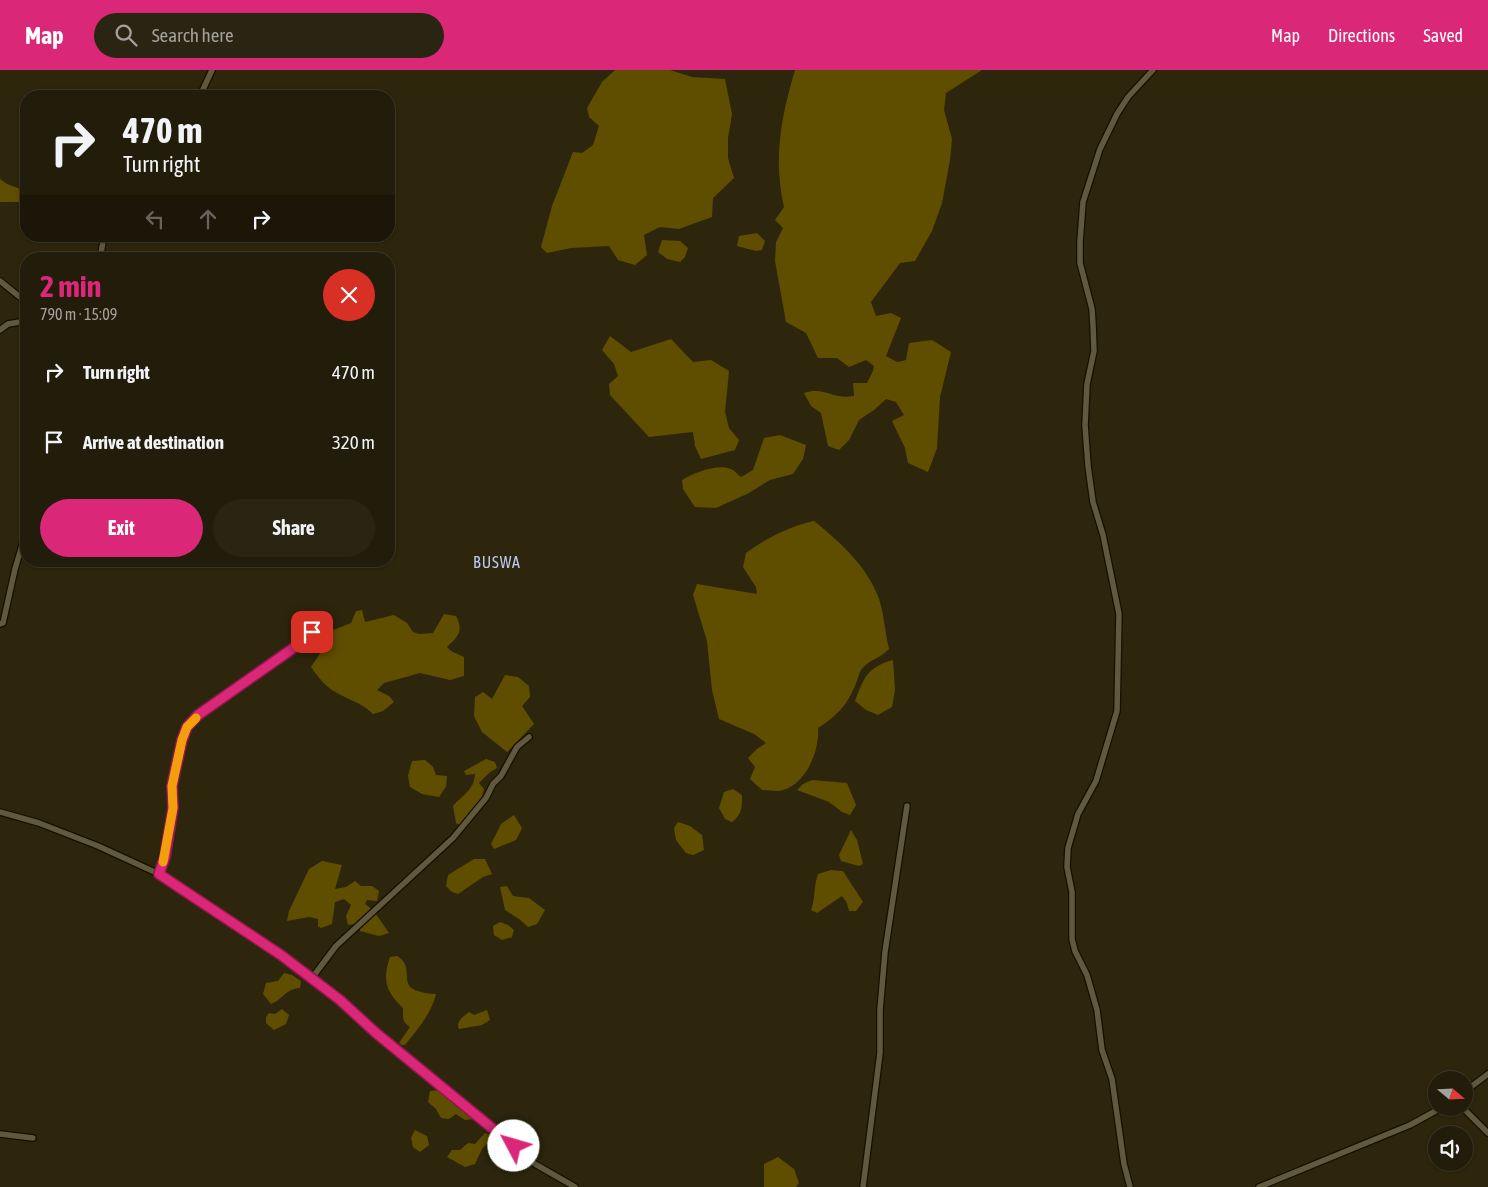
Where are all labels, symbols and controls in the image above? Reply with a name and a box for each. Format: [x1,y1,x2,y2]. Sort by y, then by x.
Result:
search box [94,13,444,58]
icon: search [112,21,140,49]
text: Map [25,22,64,49]
text: Search here [152,24,234,46]
text: Map [1271,25,1300,46]
text: Directions [1328,25,1395,46]
text: Saved [1423,25,1463,46]
icon: right [40,110,105,175]
text: 470 m [123,110,202,150]
text: Turn right [123,151,200,177]
icon: left [141,205,169,233]
icon: ahead [194,205,222,233]
icon: right [247,205,275,233]
text: 2 min [40,269,101,303]
button: close [323,269,375,321]
text: 790 m · 15:09 [40,305,117,323]
icon: right [40,358,68,386]
text: Turn right [83,361,150,383]
text: 470 m [332,361,375,383]
icon: arrive [40,428,68,456]
text: Arrive at destination [83,431,224,453]
text: 320 m [332,431,375,453]
button: Exit [40,499,203,557]
button: Share [213,499,375,557]
district label: BUSWA [473,553,521,571]
pin [291,611,333,653]
icon: arrive [298,618,326,646]
north arrow [1428,1071,1472,1116]
map controls [1428,1071,1473,1171]
position arrow [487,1119,539,1171]
button: sound [1428,1126,1473,1171]

